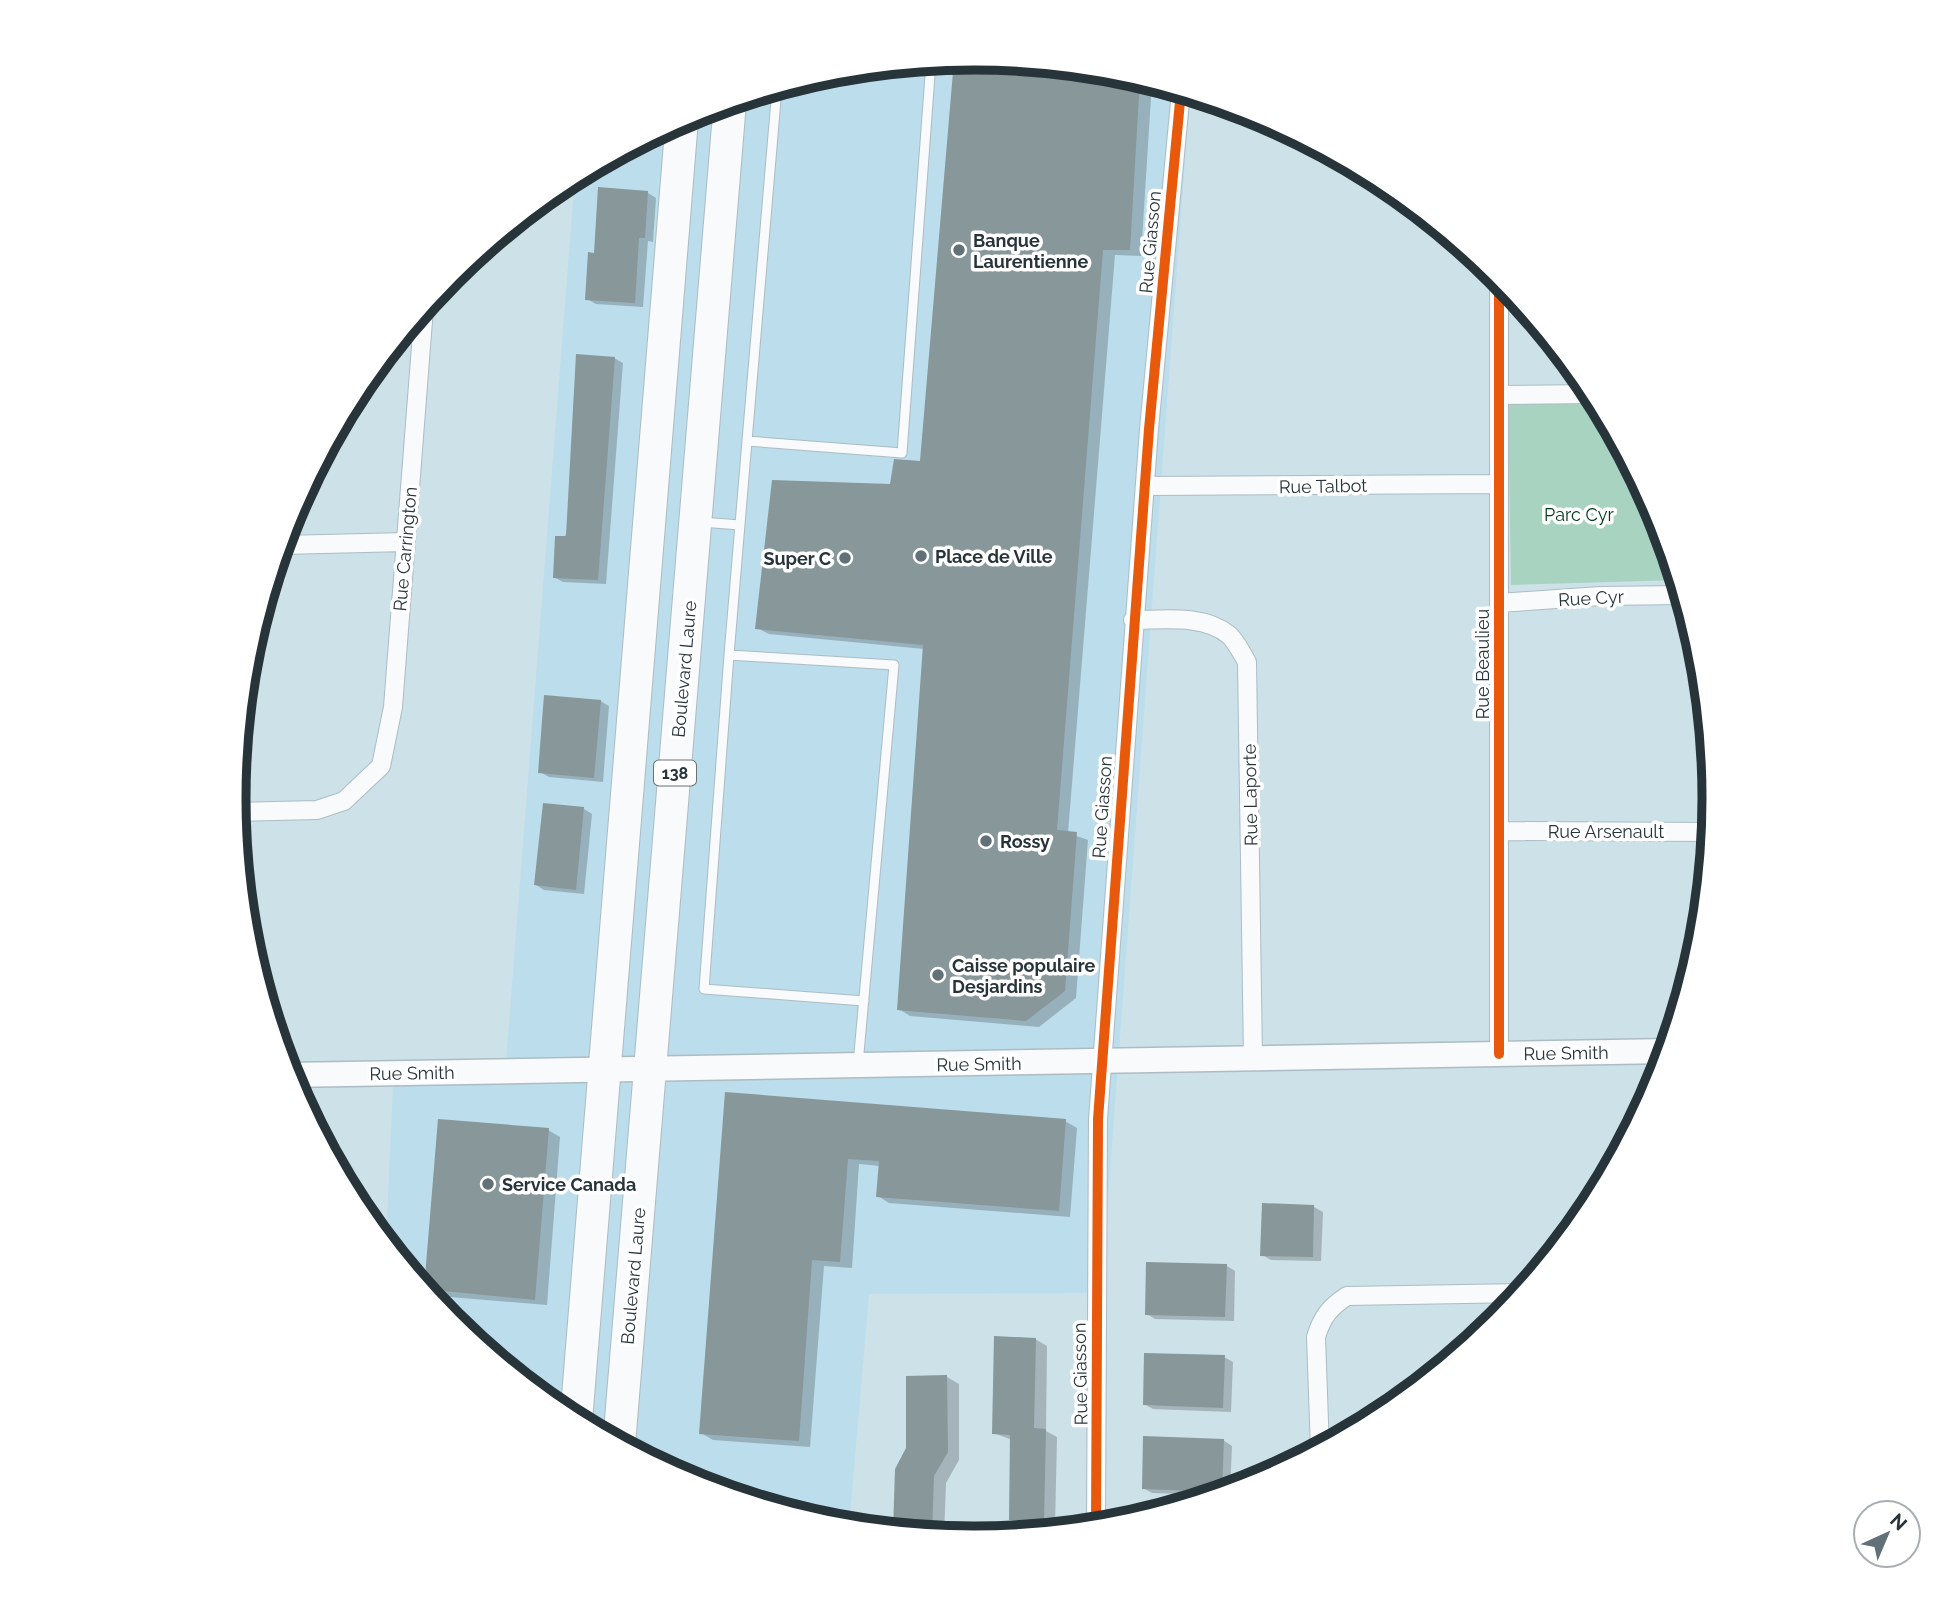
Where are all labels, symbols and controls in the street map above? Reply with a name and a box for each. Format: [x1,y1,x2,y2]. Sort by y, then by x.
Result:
street label: Rue Giasson [1135,190,1165,294]
place label: Banque Laurentienne [973,230,1088,272]
marker: Banque Laurentienne [951,242,967,258]
street label: Rue Talbot [1279,475,1367,497]
street label: Rue Carrington [389,486,421,612]
park label: Parc Cyr [1544,504,1615,525]
place label: Place de Ville [935,546,1053,567]
place label: Super C [763,548,831,569]
marker: Place de Ville [913,548,929,564]
marker: Super C [837,550,853,566]
street label: Rue Cyr [1558,586,1625,610]
street label: Boulevard Laure [668,599,700,738]
street label: Rue Beaulieu [1472,609,1493,719]
street label: Rue Laporte [1239,743,1261,846]
street label: Rue Giasson [1088,755,1116,859]
road number: 138 [654,760,696,786]
street label: Rue Arsenault [1548,821,1664,842]
place label: Rossy [1000,831,1050,852]
marker: Rossy [978,833,994,849]
place label: Caisse populaire Desjardins [952,955,1095,997]
marker: Caisse populaire Desjardins [930,967,946,983]
street label: Rue Smith [1523,1042,1609,1064]
street label: Rue Smith [936,1053,1022,1075]
street label: Rue Smith [369,1062,455,1084]
place label: Service Canada [502,1174,636,1195]
marker: Service Canada [480,1176,496,1192]
street label: Boulevard Laure [617,1206,649,1345]
street label: Rue Giasson [1069,1322,1091,1426]
north arrow [1852,1499,1922,1569]
text: N [1886,1509,1912,1535]

